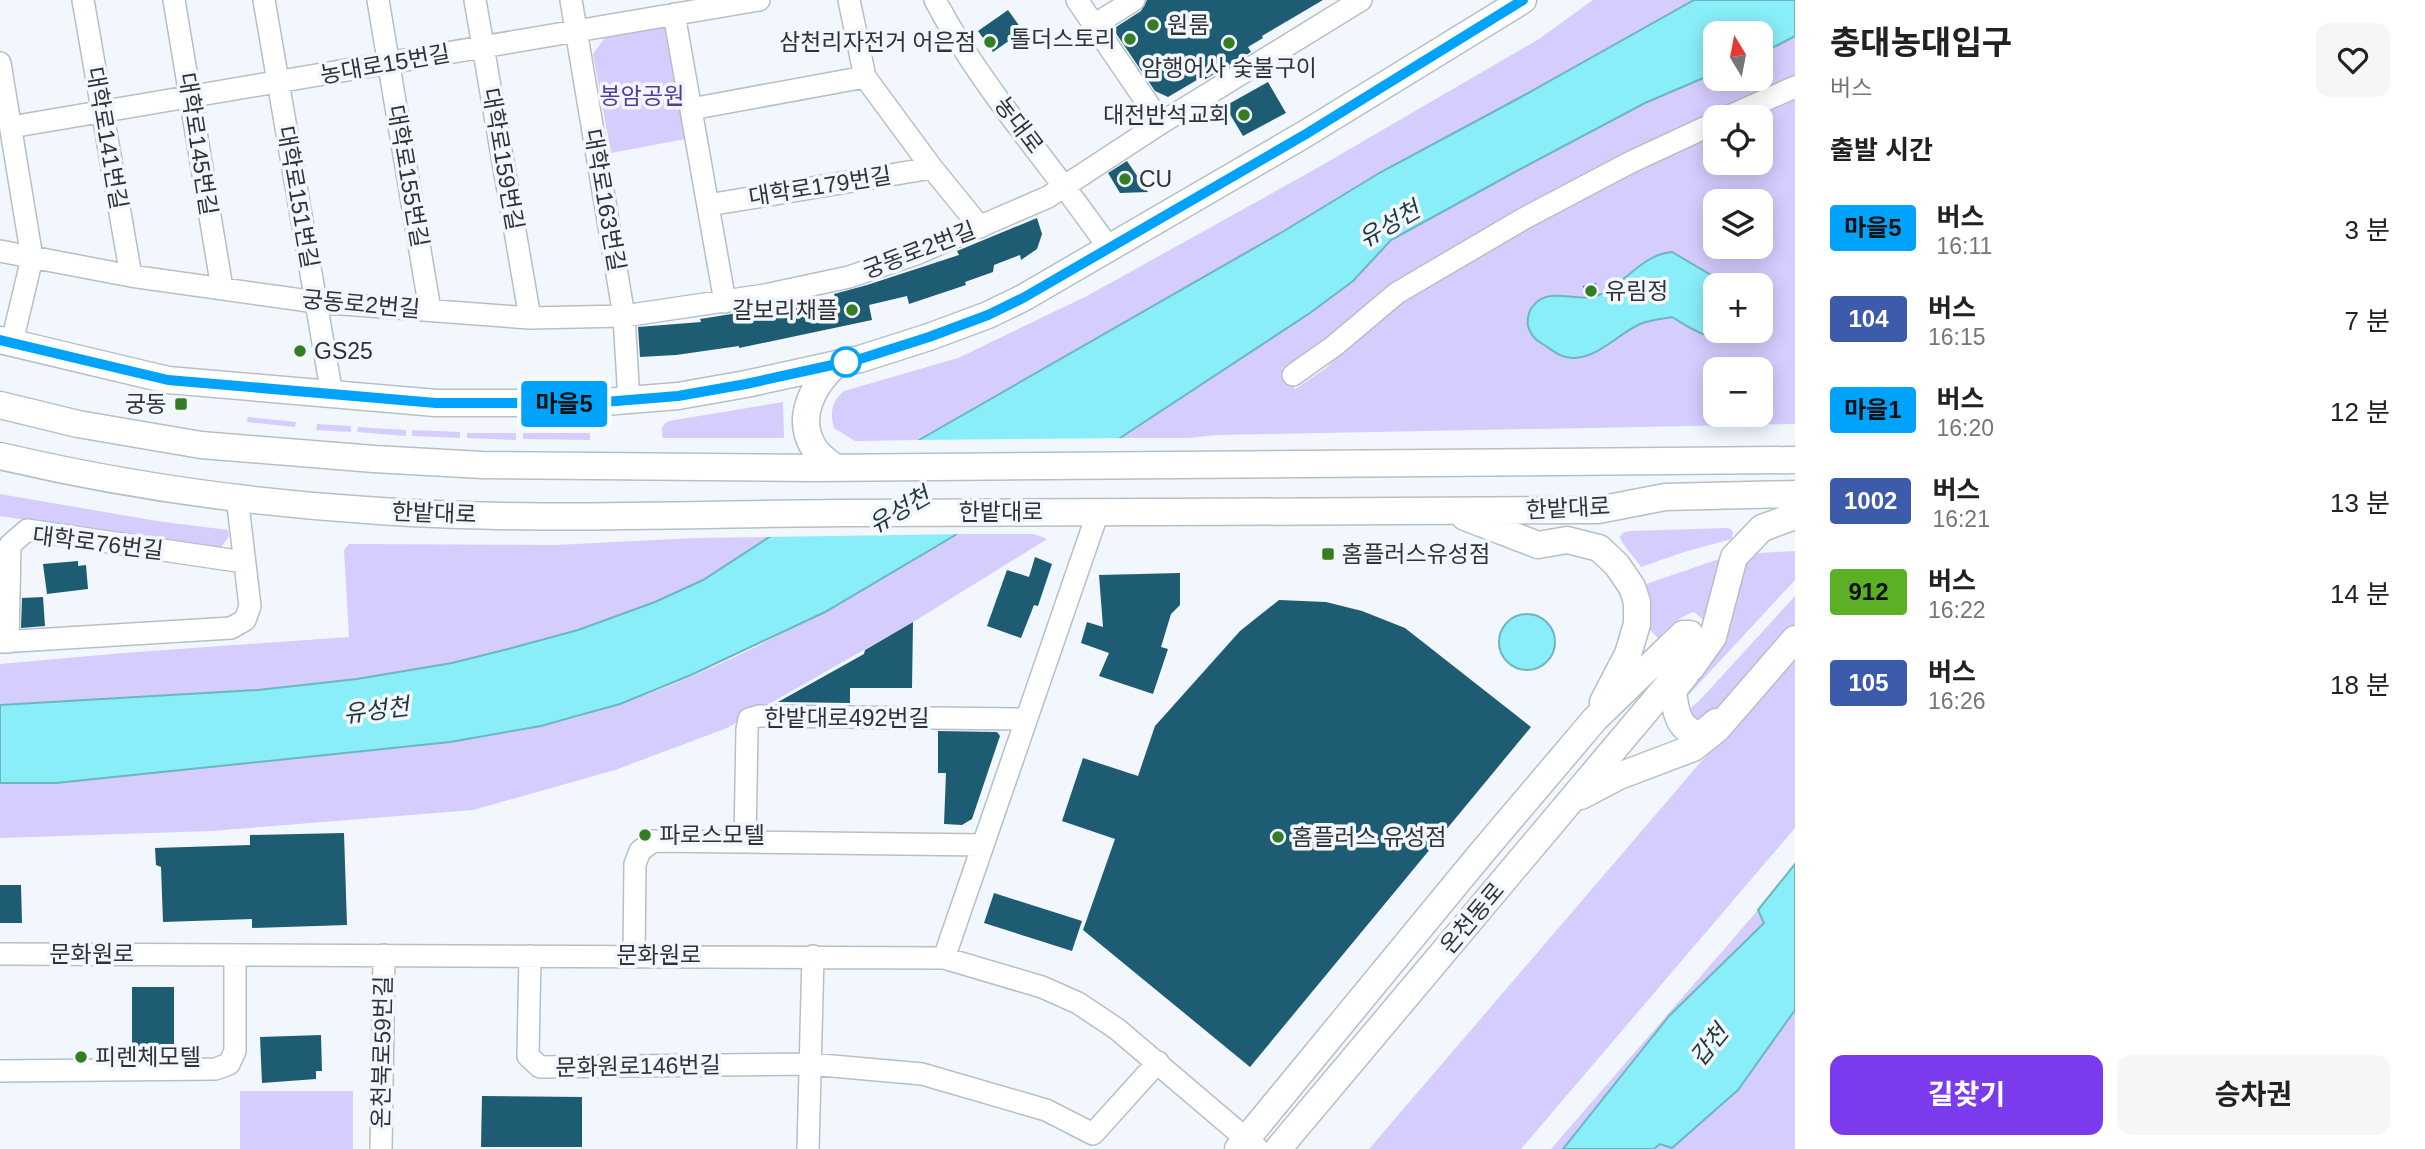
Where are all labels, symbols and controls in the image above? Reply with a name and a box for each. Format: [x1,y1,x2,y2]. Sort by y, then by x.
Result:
place label: 원룸 [1167,12,1209,38]
marker: 원룸 [1145,17,1161,33]
north arrow [1703,21,1773,91]
map controls [1703,21,1773,427]
button: heart [2316,23,2390,97]
text: 충대농대입구 [1830,24,2012,61]
place label: 톨더스토리 [1010,26,1116,52]
place label: 삼천리자전거 어은점 [779,29,976,55]
marker: 톨더스토리 [1122,31,1138,47]
marker: 삼천리자전거 어은점 [982,34,998,50]
marker: 암행어사 숯불구이 [1221,35,1237,51]
street label: 농대로15번길 [318,40,452,88]
place label: 암행어사 숯불구이 [1141,55,1317,81]
street label: 대학로141번길 [82,65,132,211]
street label: 대학로145번길 [174,71,222,217]
text: 버스 [1830,75,1872,101]
park label: 봉암공원 [600,83,684,109]
street label: 대학로159번길 [478,86,528,232]
street label: 농대로 [990,92,1048,158]
place label: 대전반석교회 [1103,102,1230,128]
street label: 대학로155번길 [383,103,433,249]
button: locate [1703,105,1773,175]
marker: 대전반석교회 [1236,107,1252,123]
street label: 대학로151번길 [273,124,323,270]
street label: 대학로163번길 [580,127,630,273]
text: 출발 시간 [1830,135,1933,165]
street label: 대학로179번길 [747,162,893,210]
place label: CU [1139,166,1172,192]
marker: CU [1117,171,1133,187]
button: layers [1703,189,1773,259]
water label: 유성천 [1354,194,1427,252]
text: 버스 [1937,202,1984,232]
text: 마을5 [1844,214,1902,241]
text: 3 분 [2344,215,2390,245]
street label: 궁동로2번길 [859,217,979,283]
text: 16:11 [1937,233,1992,259]
button: + [1703,273,1773,343]
place label: 유림정 [1605,278,1668,304]
marker: 유림정 [1583,283,1599,299]
street label: 궁동로2번길 [301,286,421,322]
text: 버스 [1928,293,1976,323]
place label: 갈보리채플 [732,297,838,323]
marker: 갈보리채플 [844,302,860,318]
text: 104 [1848,305,1889,332]
text: 7 분 [2344,306,2390,336]
text: 16:15 [1928,324,1986,350]
place label: GS25 [314,338,373,364]
marker: GS25 [292,343,308,359]
unlabelled marker [831,347,861,377]
button: − [1703,357,1773,427]
line badge: 마을5 [524,381,604,427]
text: 버스 [1937,384,1984,414]
text: 마을5 [535,390,593,417]
place label: 궁동 [125,391,167,417]
marker: 궁동 [173,396,189,412]
text: 마을1 [1844,396,1902,423]
text: 12 분 [2330,397,2390,427]
text: 16:20 [1937,415,1994,441]
text: 버스 [1932,475,1980,505]
water label: 유성천 [864,480,937,538]
text: 1002 [1844,487,1897,514]
text: 13 분 [2330,488,2390,518]
street label: 한밭대로 [1525,493,1611,523]
street label: 한밭대로 [391,499,477,527]
street label: 한밭대로 [959,499,1043,525]
text: 16:21 [1932,506,1990,532]
street label: 대학로76번길 [31,522,165,564]
place label: 홈플러스유성점 [1342,541,1490,567]
marker: 홈플러스유성점 [1320,546,1336,562]
text: 버스 [1928,566,1976,596]
text: 912 [1848,578,1889,605]
text: 14 분 [2330,579,2390,609]
text: 16:22 [1928,597,1986,623]
text: 버스 [1928,657,1976,687]
text: 105 [1848,669,1889,696]
text: 18 분 [2330,670,2390,700]
text: 16:26 [1928,688,1986,714]
water label: 유성천 [341,692,413,727]
street label: 한밭대로492번길 [764,705,930,731]
place label: 파로스모텔 [659,822,765,848]
place label: 홈플러스 유성점 [1292,824,1447,850]
marker: 파로스모텔 [637,827,653,843]
marker: 홈플러스 유성점 [1270,829,1286,845]
street label: 온천동로 [1435,877,1509,959]
street label: 문화원로 [50,941,134,967]
street label: 문화원로 [617,942,701,968]
street label: 온천북로59번길 [368,976,396,1128]
water label: 갑천 [1685,1017,1735,1071]
place label: 피렌체모텔 [95,1044,201,1070]
marker: 피렌체모텔 [73,1049,89,1065]
street label: 문화원로146번길 [555,1052,721,1080]
button: 길찾기 [1830,1055,2103,1135]
button: 승차권 [2117,1055,2390,1135]

